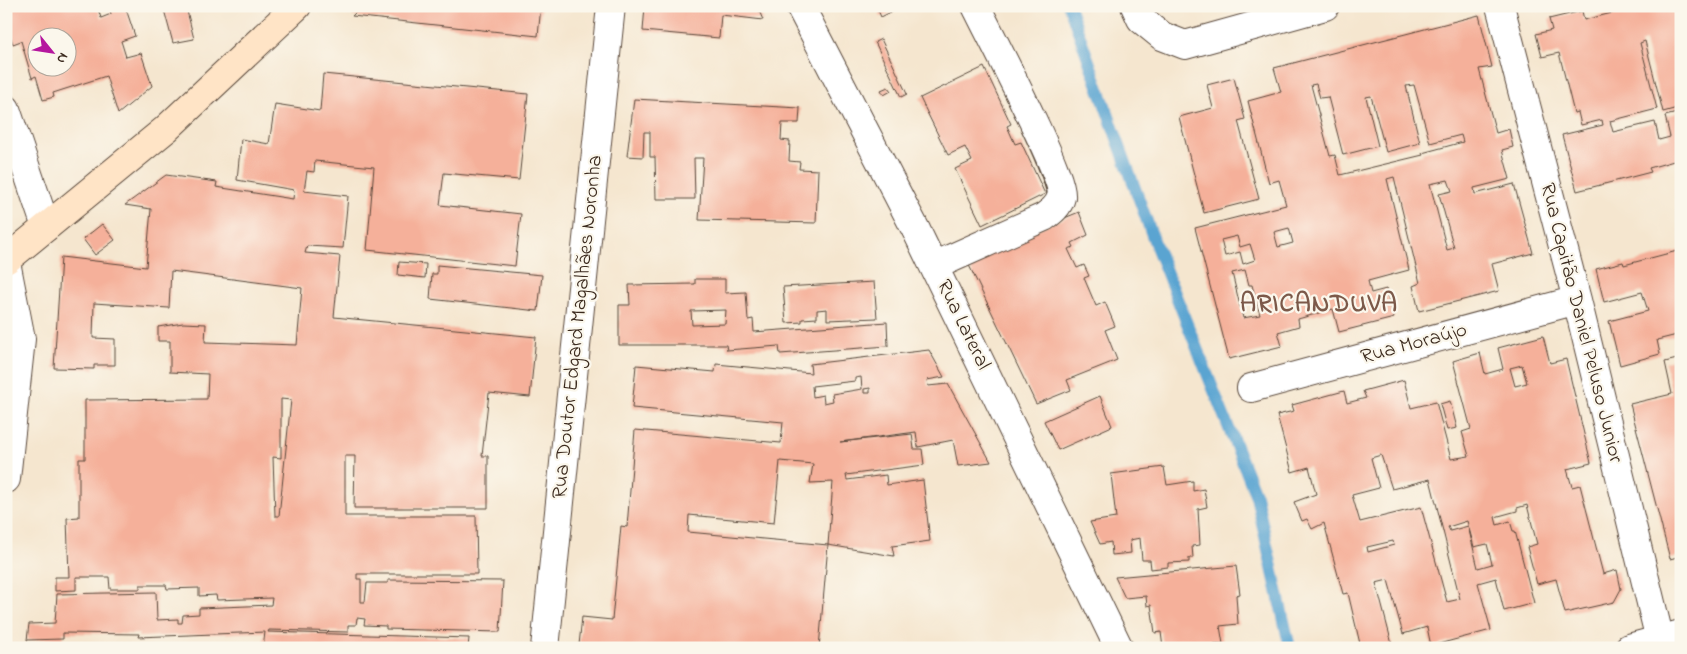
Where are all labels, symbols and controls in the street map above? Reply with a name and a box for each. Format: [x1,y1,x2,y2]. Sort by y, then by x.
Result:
north arrow [28,28,78,78]
text: N [51,48,73,67]
street label: Rua Doutor Edgard Magalhães Noronha [545,154,613,501]
street label: Rua Capitão Daniel Peluso Junior [1532,180,1630,467]
street label: Rua Lateral [928,275,998,375]
district label: ARICANDUVA [1240,286,1398,324]
street label: Rua Moraújo [1358,315,1470,373]

